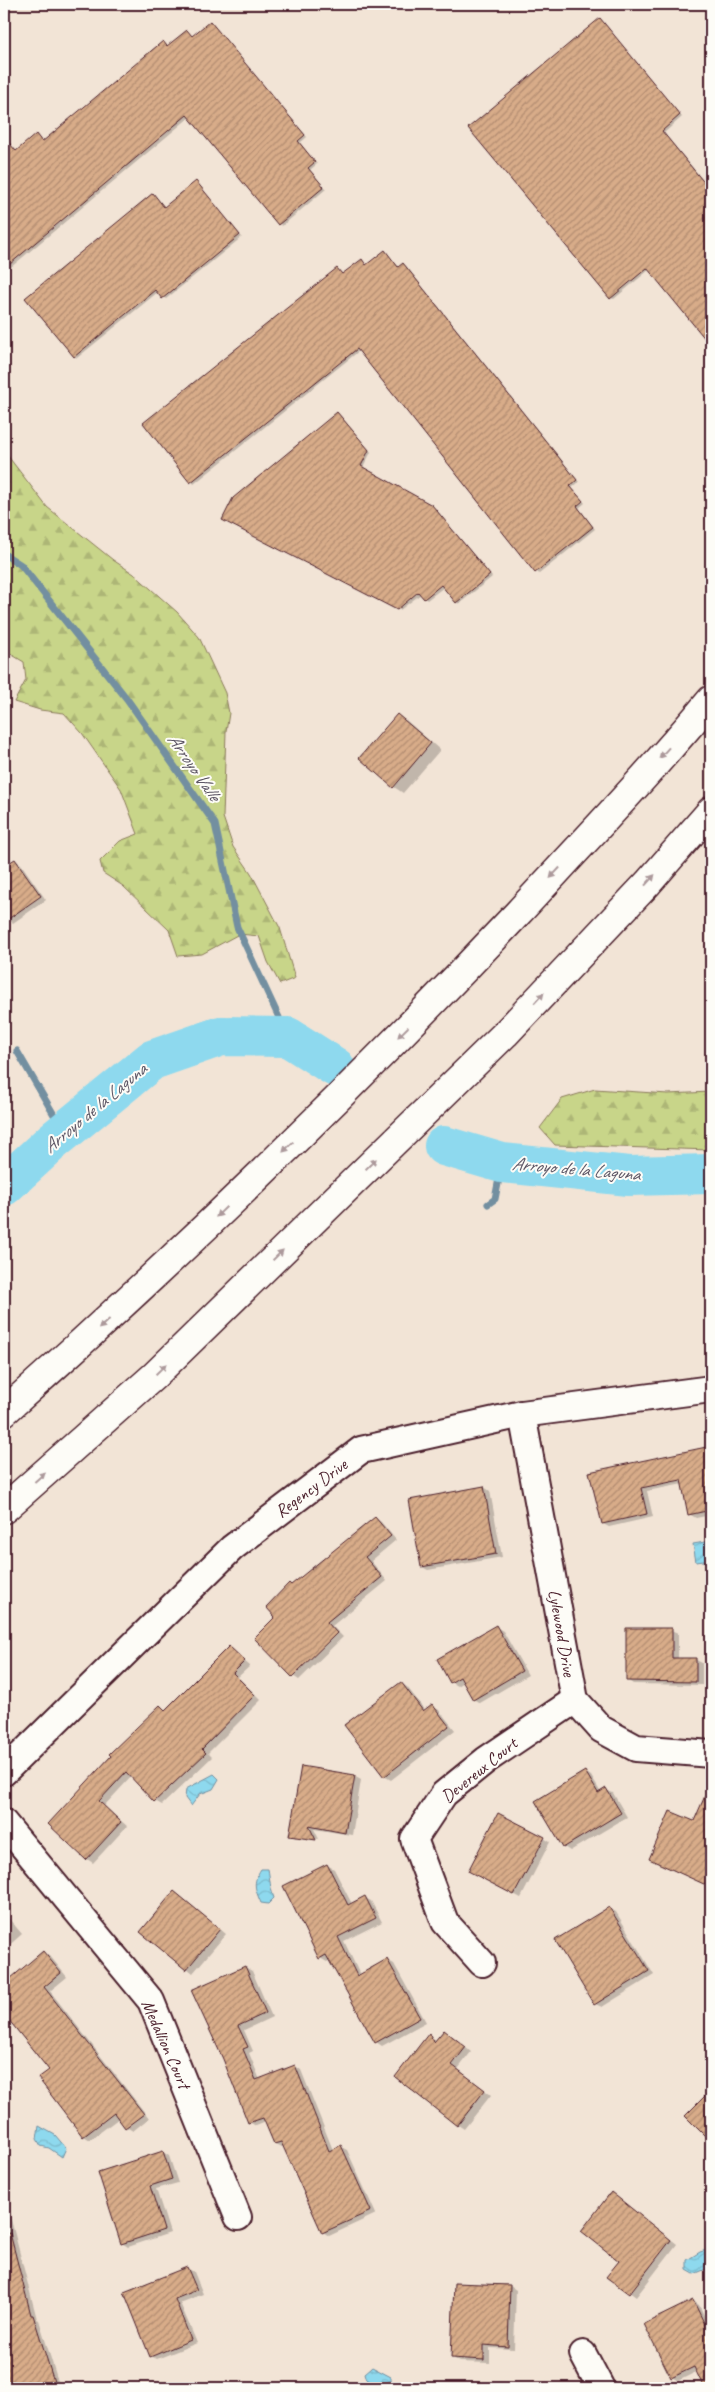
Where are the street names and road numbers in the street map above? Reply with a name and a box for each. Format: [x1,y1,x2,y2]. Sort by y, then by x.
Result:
street label: Regency Drive [270,1453,352,1522]
street label: Lylewood Drive [544,1588,581,1679]
street label: Devereux Court [436,1731,523,1807]
street label: Medallion Court [137,1996,197,2095]

